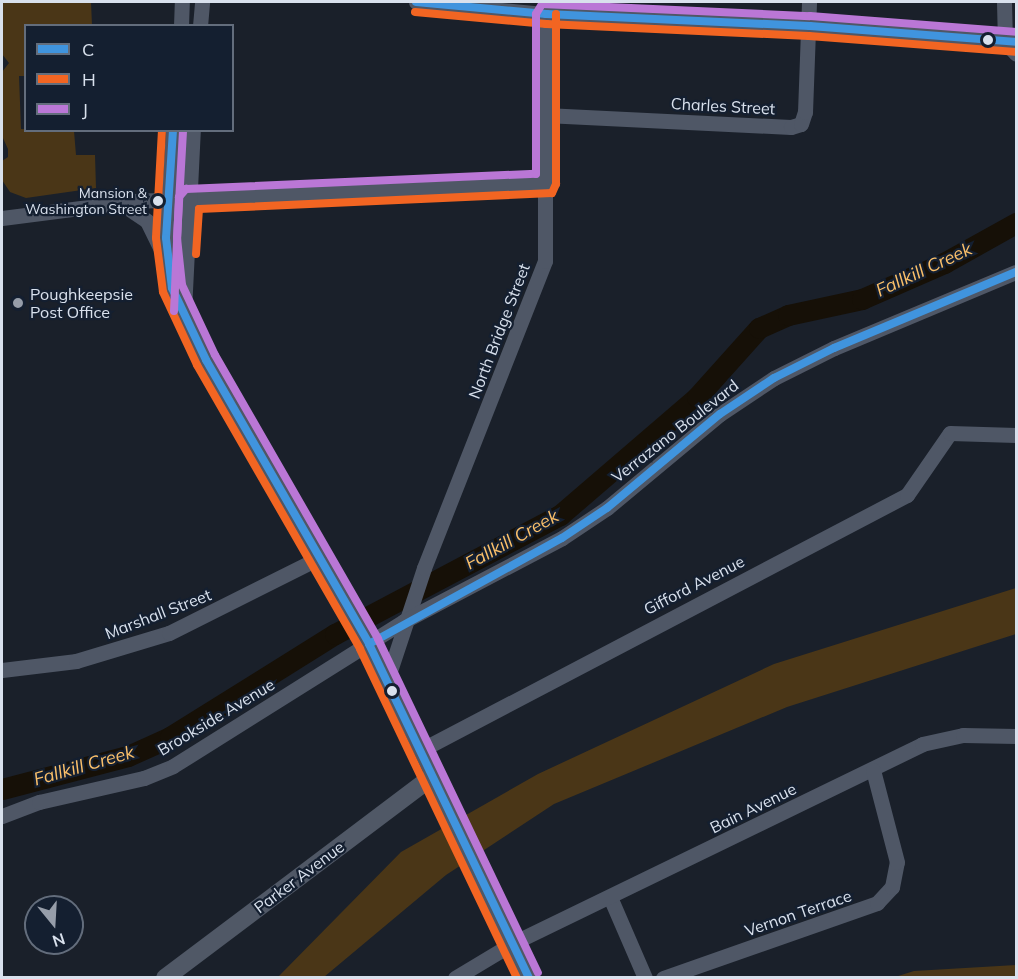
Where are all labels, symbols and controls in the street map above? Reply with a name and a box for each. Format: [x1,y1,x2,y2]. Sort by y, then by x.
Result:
legend [24,24,234,132]
unlabelled marker [982,34,994,46]
text: C [82,38,94,61]
text: H [82,68,96,91]
street label: Charles Street [670,94,776,118]
text: J [82,98,88,121]
place label: Mansion & Washington Street [25,185,147,218]
marker: Mansion & Washington Street [152,195,164,207]
water label: Fallkill Creek [873,238,975,302]
street label: North Bridge Street [464,261,534,401]
place label: Poughkeepsie Post Office [30,284,133,322]
marker: Poughkeepsie Post Office [11,296,25,310]
street label: Verrazano Boulevard [608,376,742,486]
water label: Fallkill Creek [461,505,563,575]
street label: Gifford Avenue [641,551,747,619]
street label: Marshall Street [102,585,214,643]
street label: Brookside Avenue [154,675,278,759]
unlabelled marker [386,685,398,697]
water label: Fallkill Creek [31,741,137,791]
street label: Bain Avenue [707,779,799,837]
street label: Parker Avenue [250,837,348,917]
street label: Vernon Terrace [742,886,854,940]
north arrow [24,895,84,955]
text: N [50,929,68,952]

